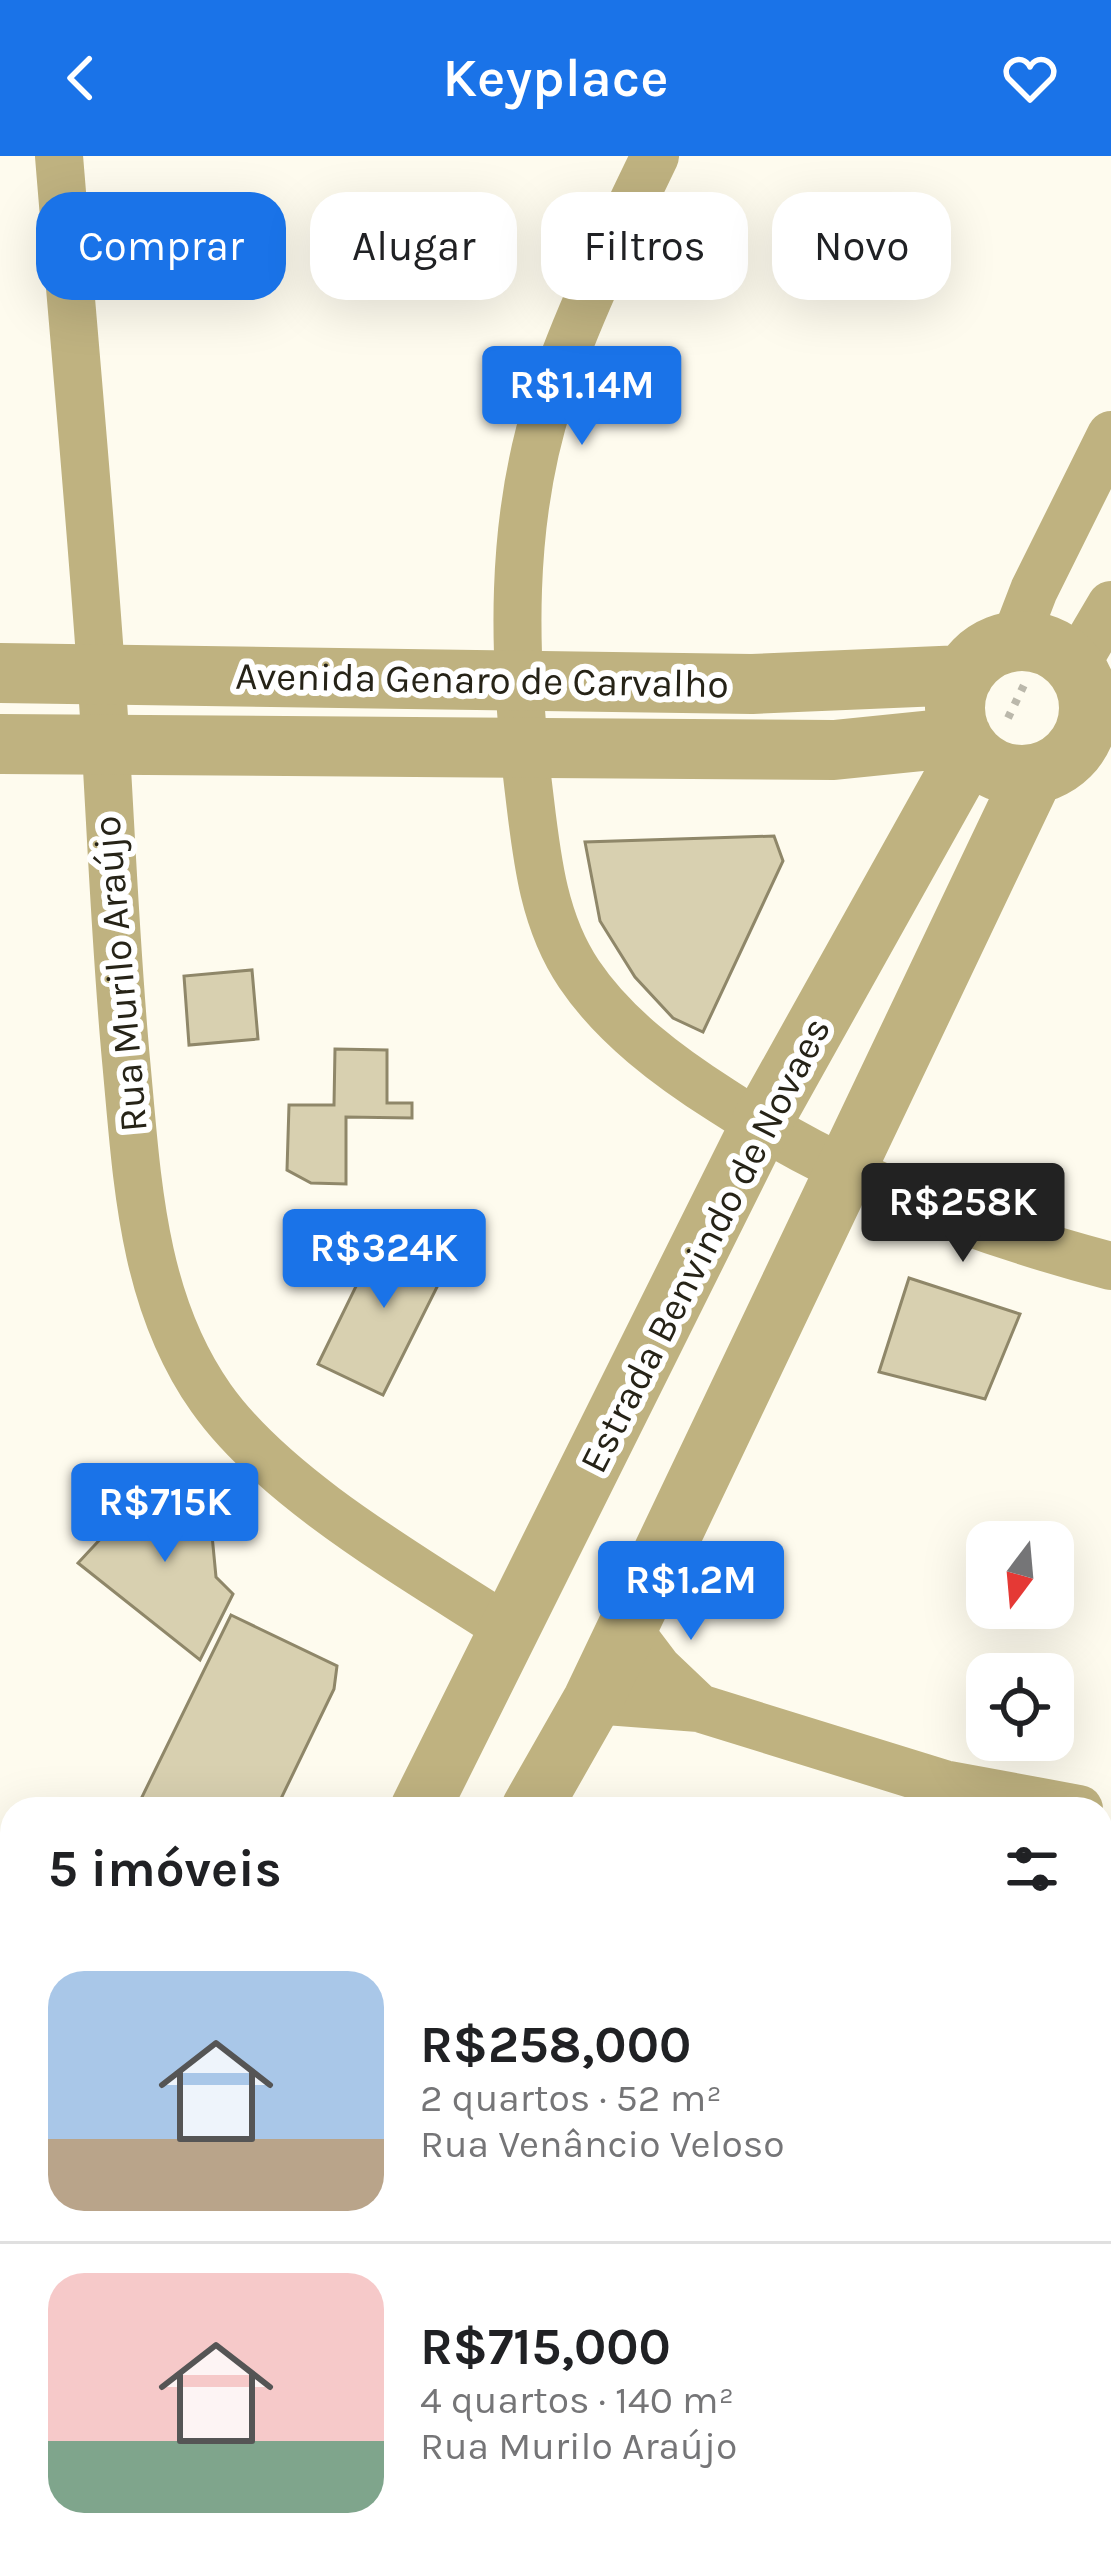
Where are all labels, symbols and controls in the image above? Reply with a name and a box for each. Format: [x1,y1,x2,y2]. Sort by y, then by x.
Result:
icon: back [48,45,114,111]
icon: heart [997,45,1063,111]
text: Keyplace [442,46,669,110]
chip: Comprar [36,192,286,300]
chip: Alugar [310,192,517,300]
chip: Filtros [541,192,748,300]
chip: Novo [772,192,951,300]
pin: R$1.14M [471,346,693,448]
text: R$1.14M [509,362,655,408]
street label: Avenida Genaro de Carvalho [235,653,729,707]
street label: Rua Murilo Araújo [83,814,157,1134]
street label: Estrada Benvindo de Novaes [570,1010,840,1480]
pin: R$258K [865,1163,1061,1265]
text: R$258K [889,1179,1037,1225]
pin: R$324K [286,1209,482,1311]
text: R$324K [310,1225,458,1271]
pin: R$715K [67,1463,263,1565]
text: R$715K [98,1479,232,1525]
north arrow [966,1521,1074,1629]
map controls [966,1521,1074,1761]
pin: R$1.2M [593,1541,789,1643]
text: R$1.2M [625,1557,757,1603]
button: locate [966,1653,1074,1761]
icon: filters [999,1836,1065,1902]
text: 5 imóveis [48,1839,282,1899]
text: R$258,000 [420,2015,691,2075]
icon: home [144,2019,288,2163]
text: 2 quartos · 52 m² [420,2075,722,2121]
text: Rua Venâncio Veloso [420,2121,785,2167]
text: R$715,000 [420,2317,671,2377]
icon: home [144,2321,288,2465]
text: 4 quartos · 140 m² [420,2377,734,2423]
text: Rua Murilo Araújo [420,2423,737,2469]

